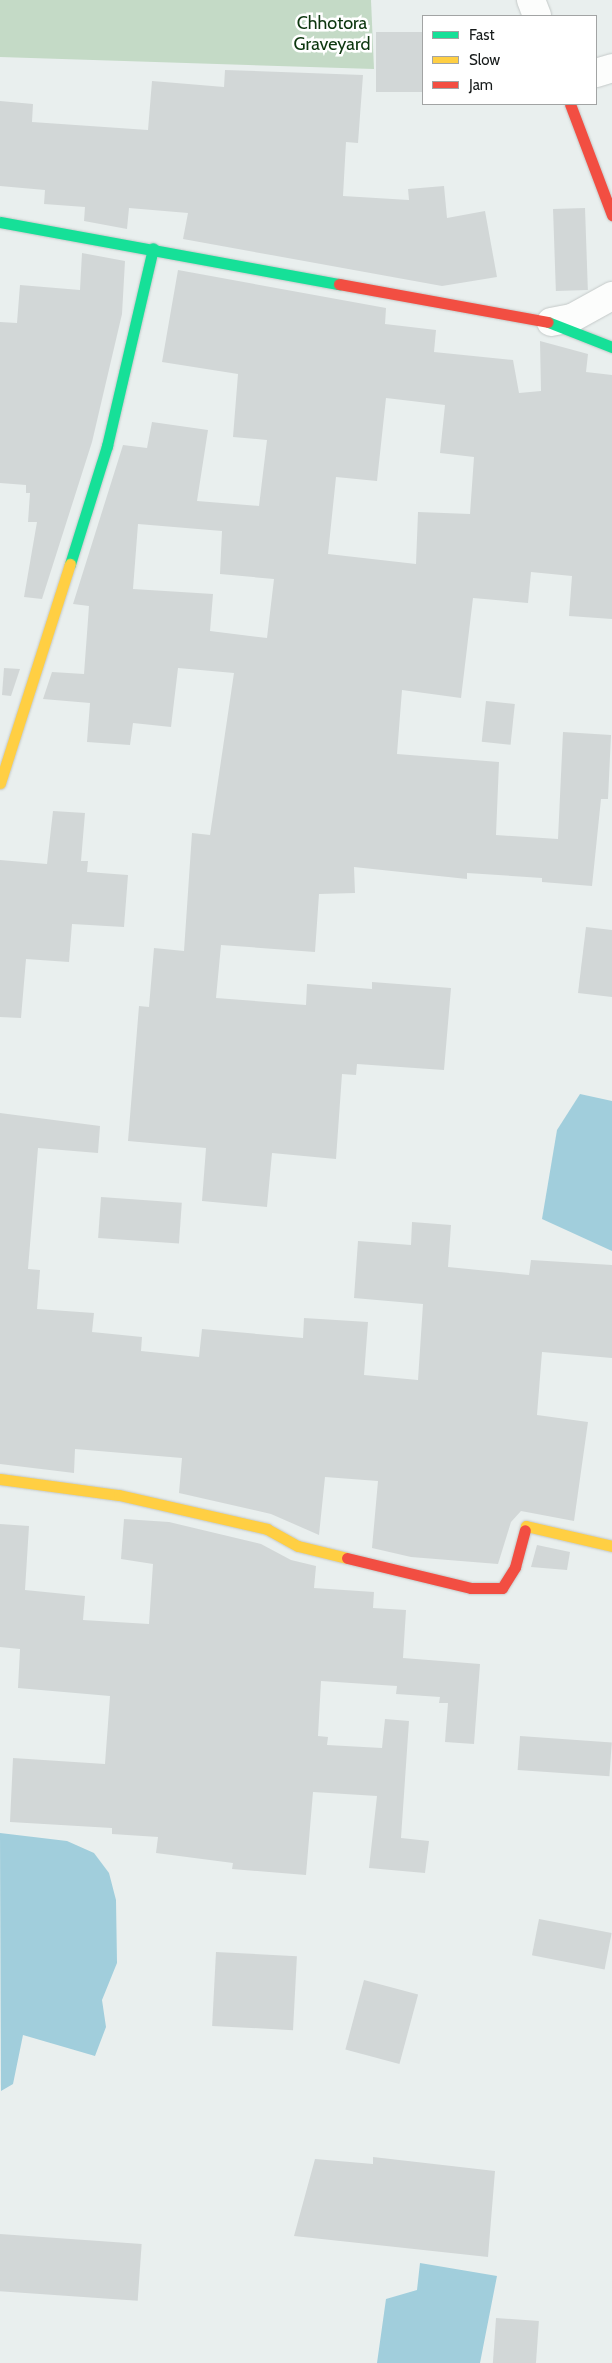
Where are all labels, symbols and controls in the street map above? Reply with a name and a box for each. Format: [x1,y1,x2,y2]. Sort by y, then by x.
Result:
park label: Chhotora Graveyard [294,13,370,56]
legend [422,15,597,105]
text: Fast [469,26,494,44]
text: Slow [469,51,500,69]
text: Jam [469,76,493,94]

